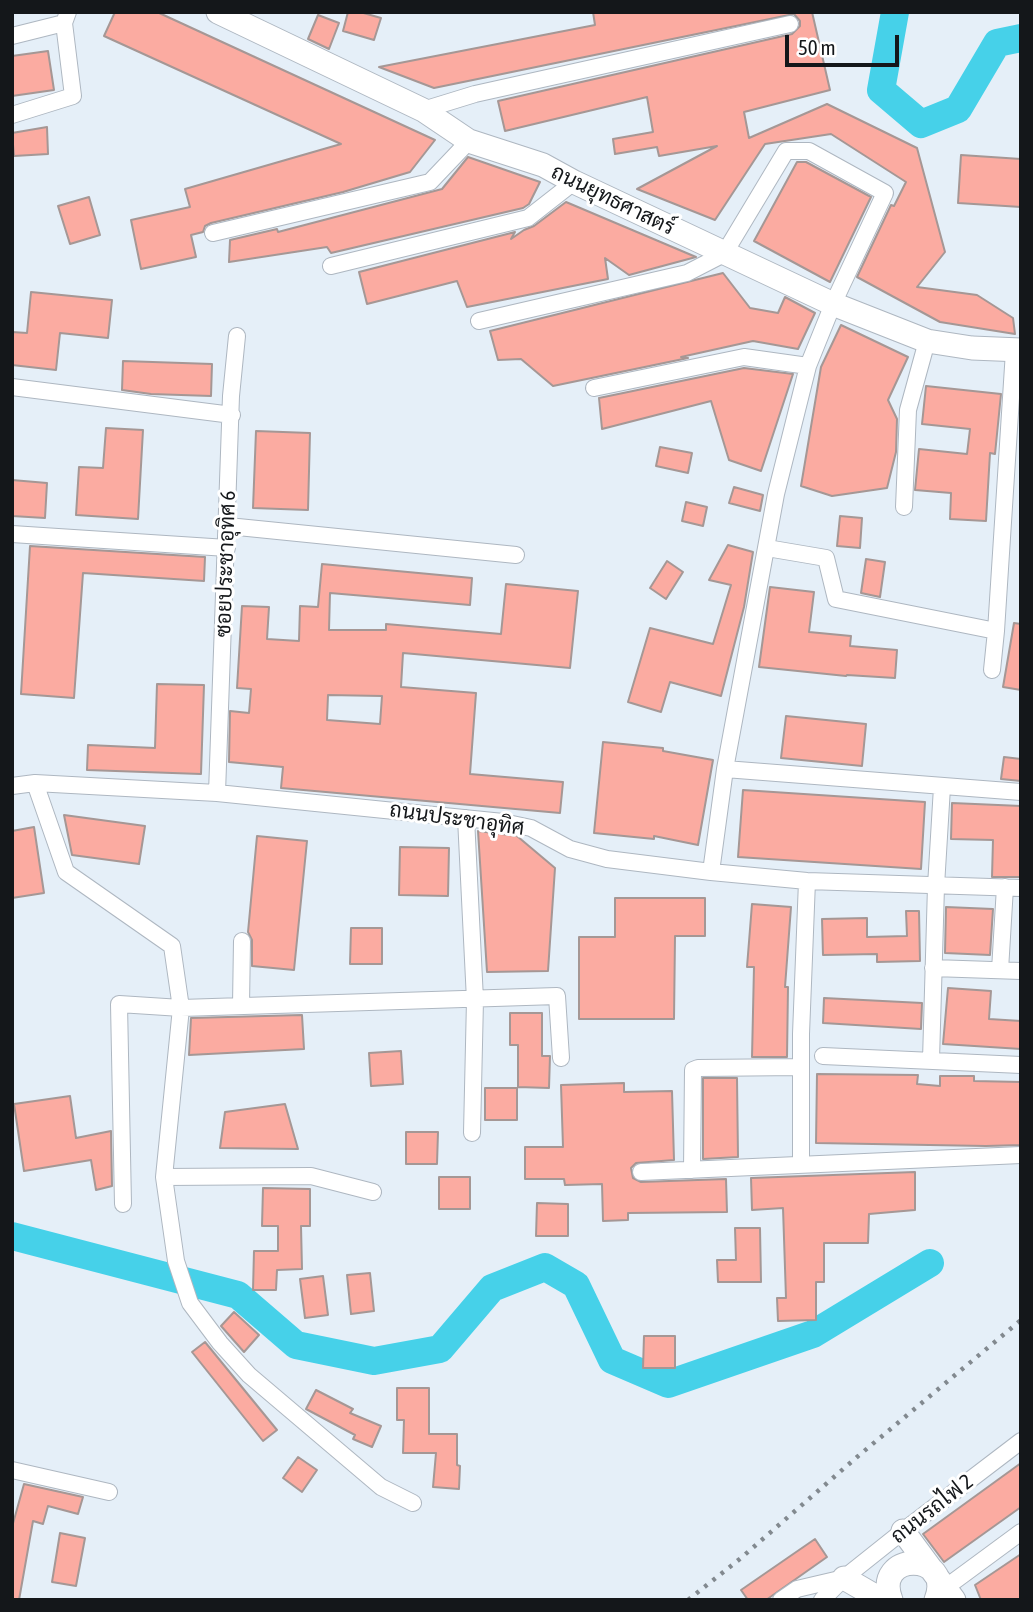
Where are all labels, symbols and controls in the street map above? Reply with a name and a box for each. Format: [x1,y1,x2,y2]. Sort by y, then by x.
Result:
scale bar [788,21,902,65]
text: 50 m [798,35,836,59]
street label: ถนนยุทธศาสตร์ [547,159,679,241]
street label: ซอยประชาอุทิศ 6 [211,490,241,638]
street label: ถนนประชาอุทิศ [388,797,526,841]
street label: ถนนรถไฟ 2 [886,1469,978,1549]

